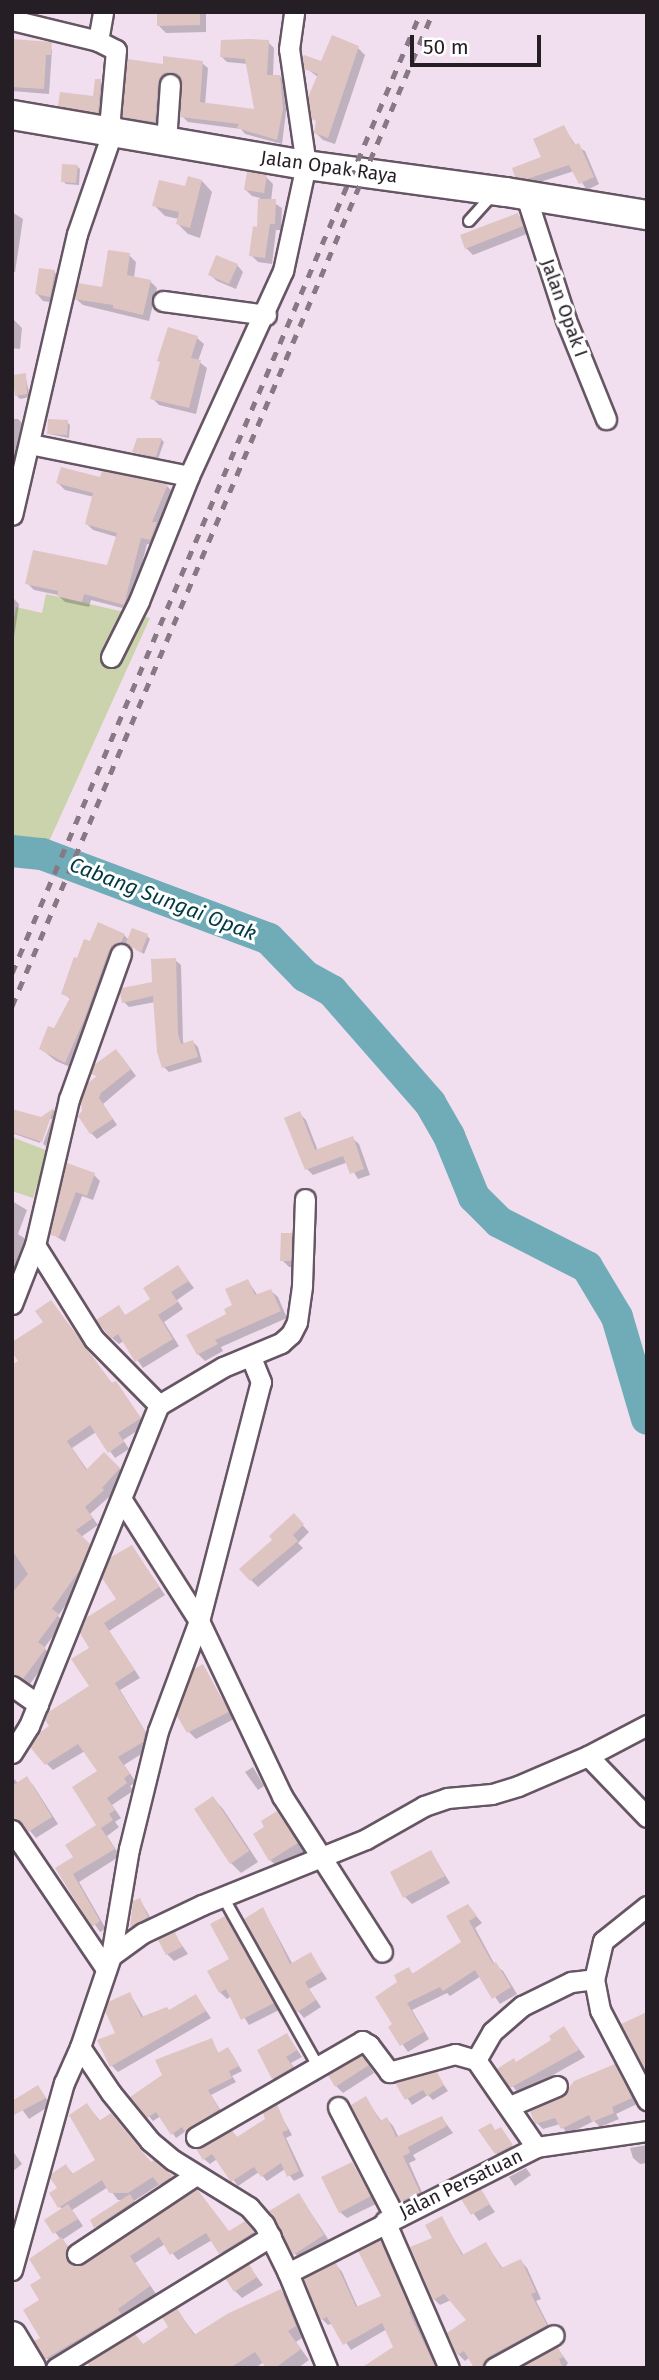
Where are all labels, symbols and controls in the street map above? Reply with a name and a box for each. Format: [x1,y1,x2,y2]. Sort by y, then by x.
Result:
scale bar [414,21,545,65]
text: 50 m [423,34,469,60]
street label: Jalan Opak Raya [259,146,399,188]
street label: Jalan Opak I [536,256,592,360]
water label: Cabang Sungai Opak [66,852,260,946]
street label: Jalan Persatuan [396,2144,526,2224]

